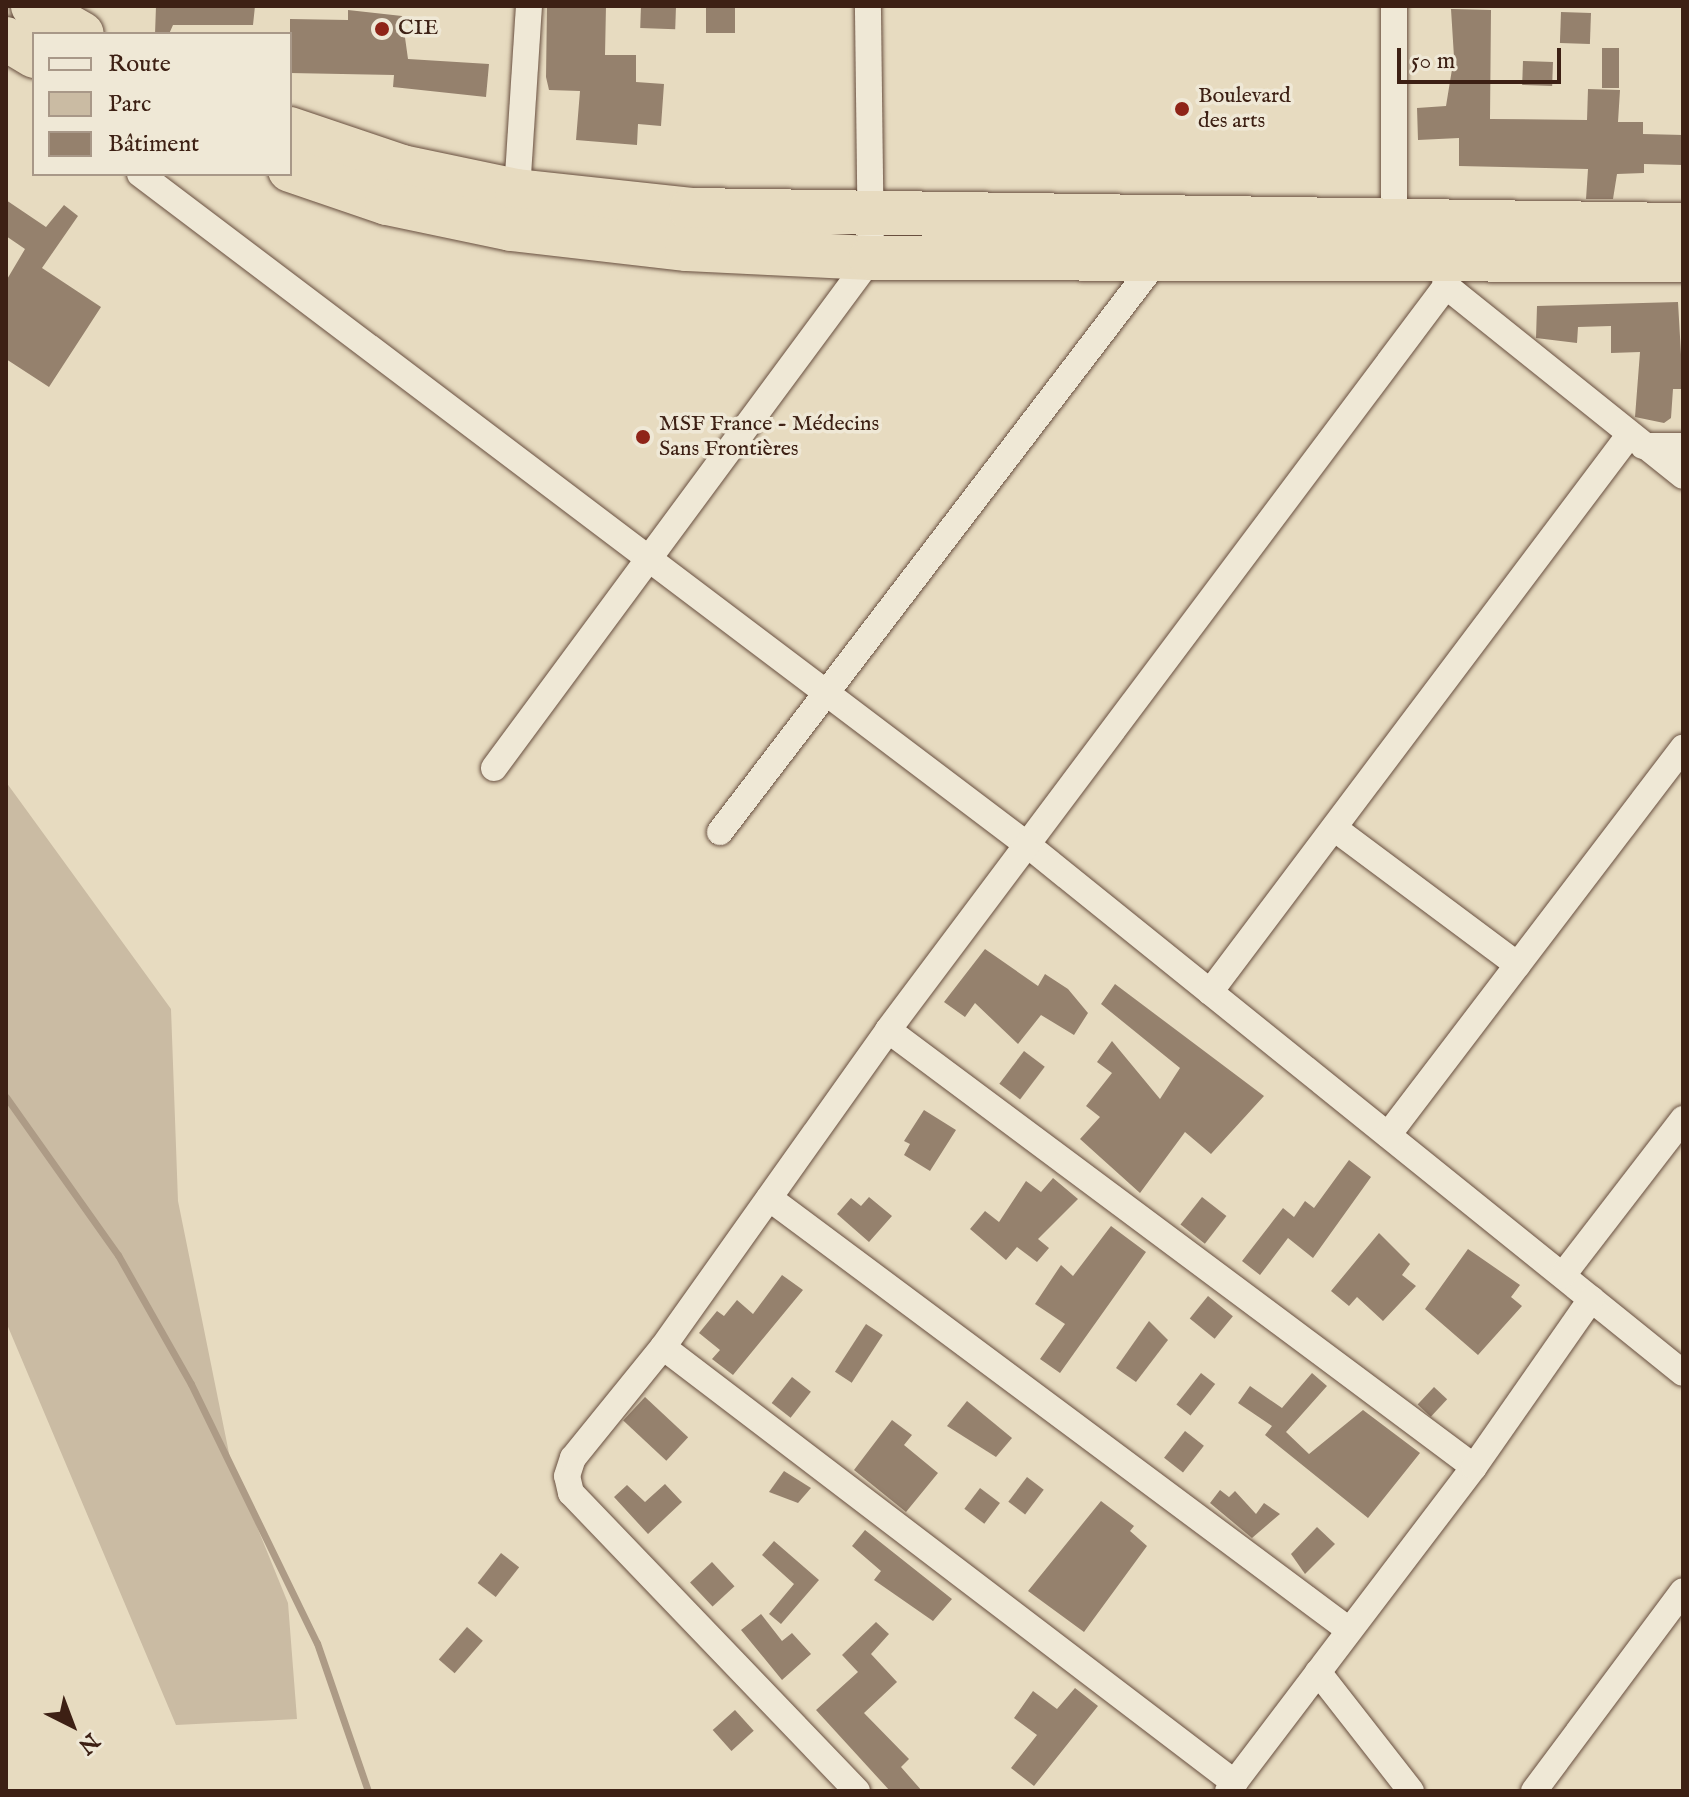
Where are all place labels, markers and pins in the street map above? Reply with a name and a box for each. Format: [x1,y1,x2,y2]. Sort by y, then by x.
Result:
place label: CIE [398,16,438,42]
marker: CIE [373,20,391,38]
place label: Boulevard des arts [1198,83,1291,134]
marker: Boulevard des arts [1173,100,1191,118]
place label: MSF France - Médecins Sans Frontières [659,411,879,462]
marker: MSF France - Médecins Sans Frontières [634,428,652,446]

